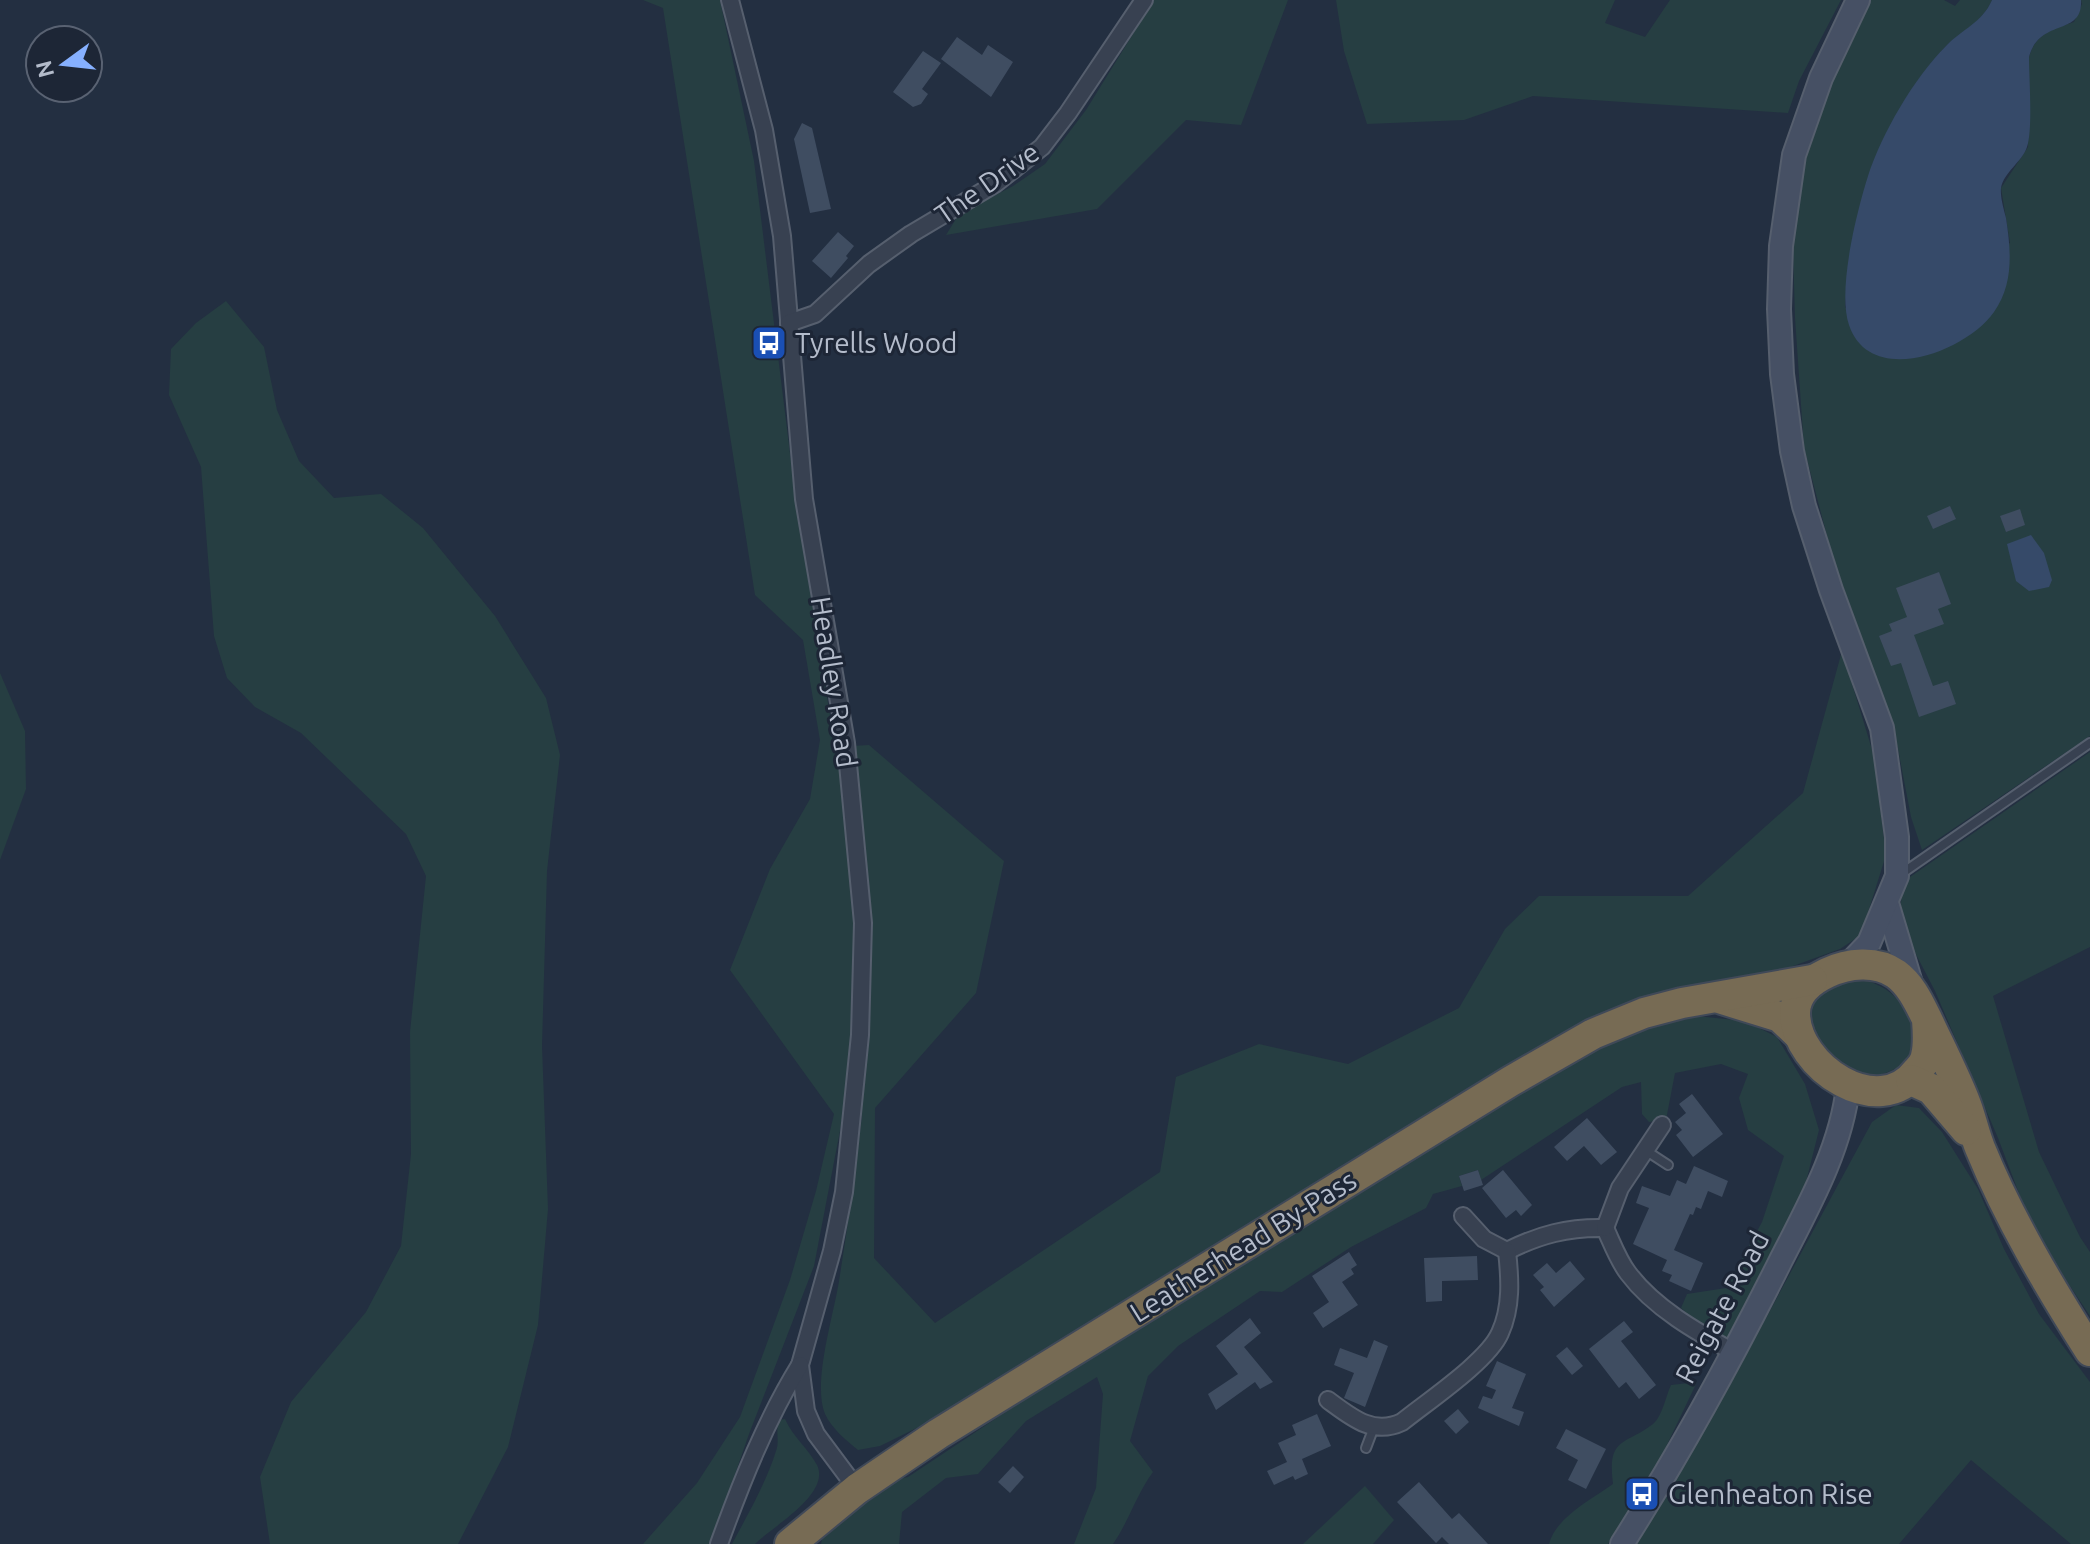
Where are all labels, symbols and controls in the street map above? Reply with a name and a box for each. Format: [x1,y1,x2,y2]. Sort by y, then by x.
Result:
north arrow [24,24,104,104]
text: N [30,58,58,80]
street label: The Drive [929,136,1045,230]
bus stop icon: Tyrells Wood [750,324,788,362]
place label: Tyrells Wood [795,327,957,358]
street label: Headley Road [806,594,863,770]
street label: Leatherhead By-Pass [1124,1163,1361,1328]
street label: Reigate Road [1669,1226,1775,1388]
bus stop icon: Glenheaton Rise [1623,1475,1661,1513]
place label: Glenheaton Rise [1668,1478,1873,1509]

